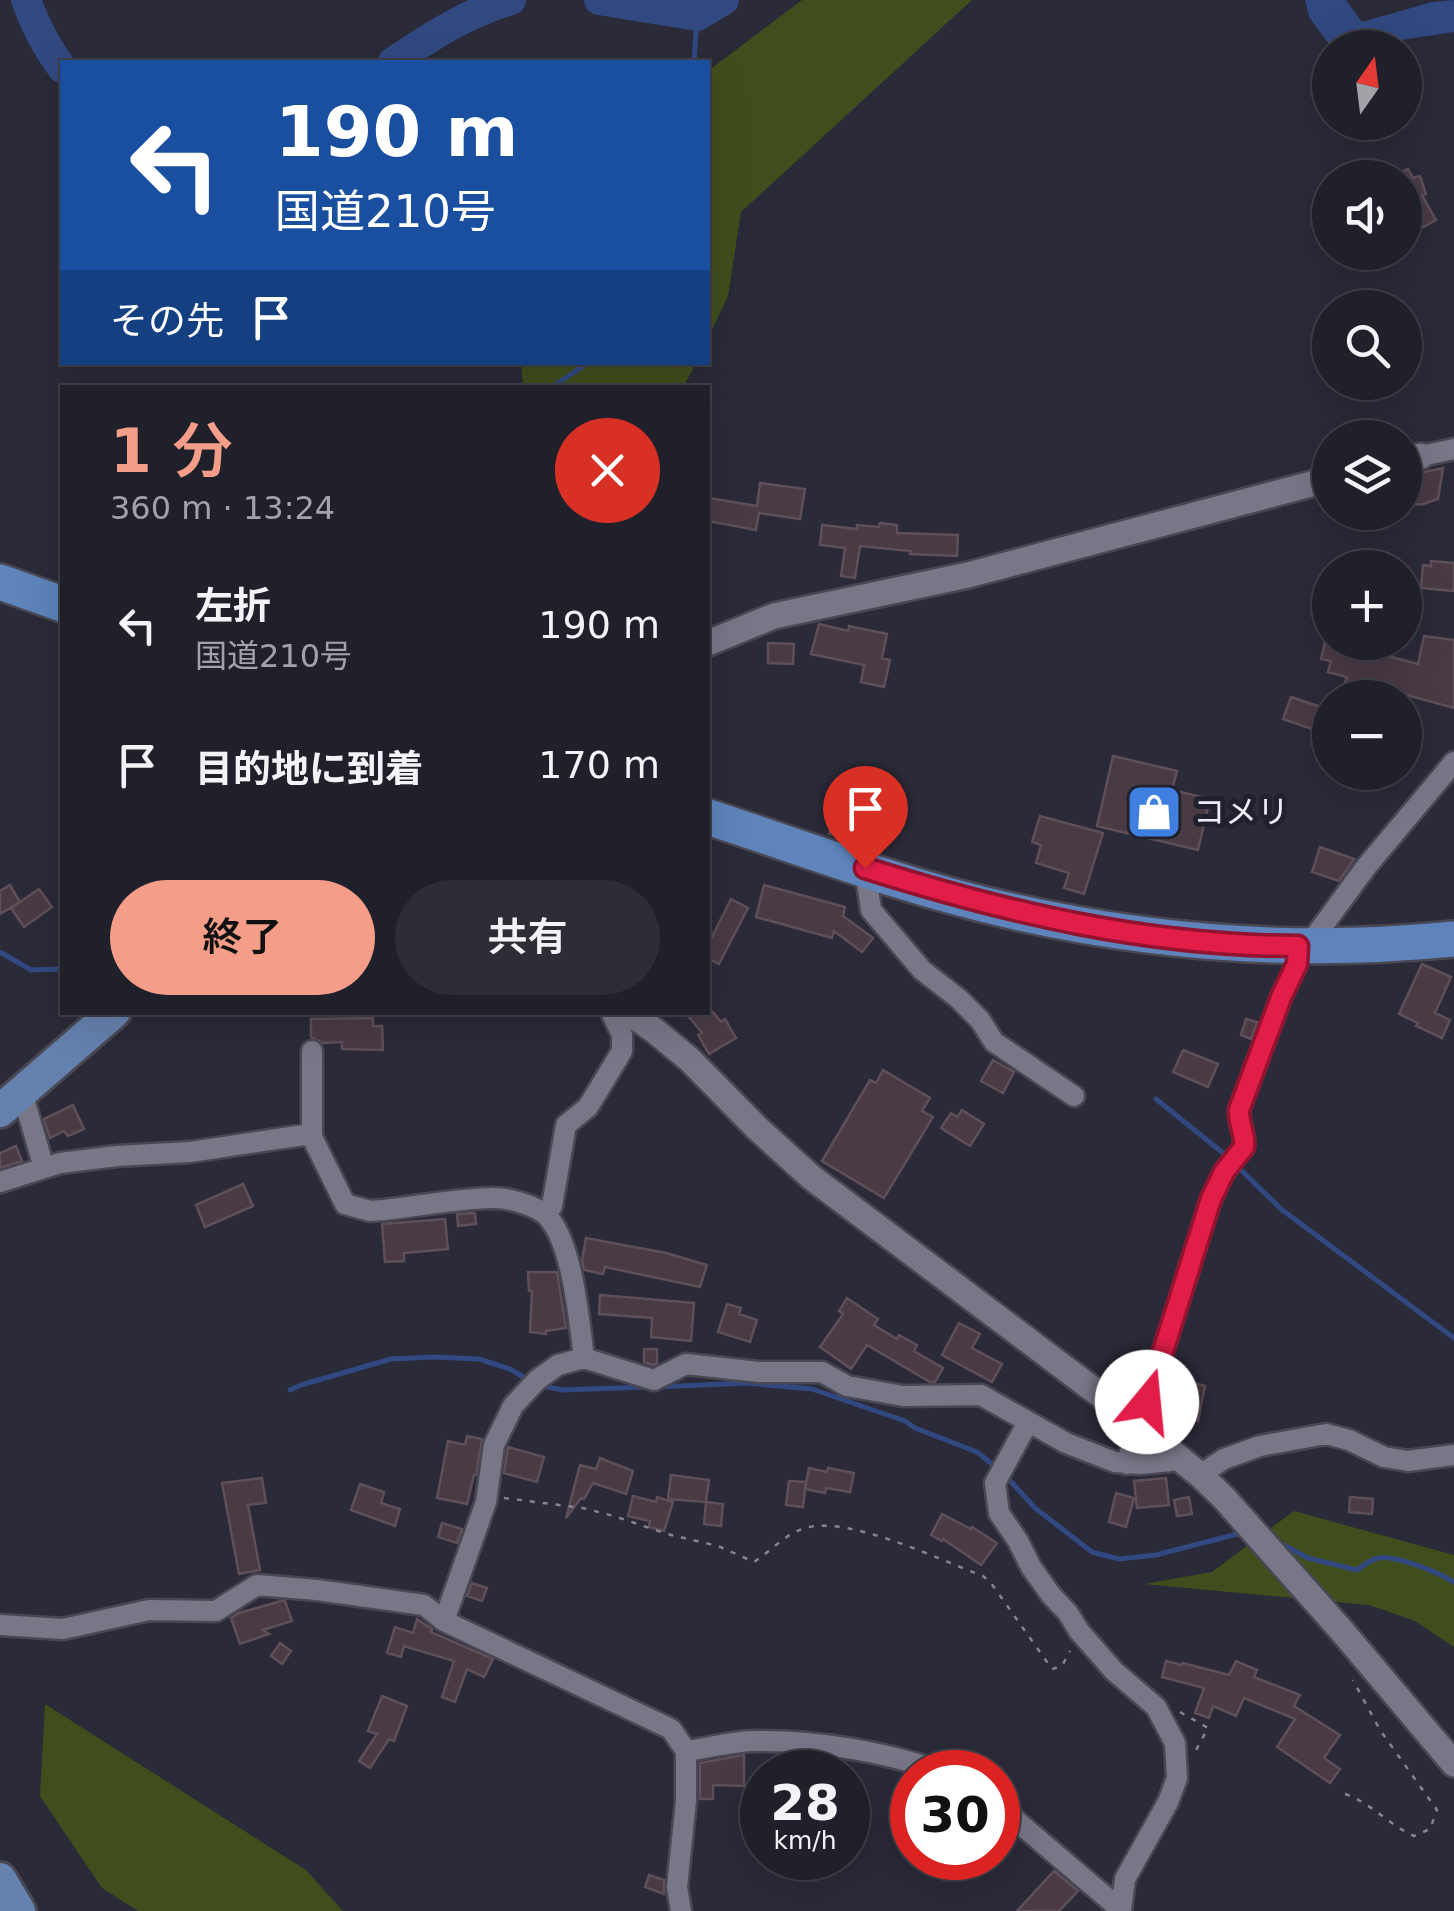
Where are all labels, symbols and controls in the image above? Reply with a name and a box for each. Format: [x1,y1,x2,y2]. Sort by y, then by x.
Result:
north arrow [1312,30,1422,140]
map controls [1312,30,1422,790]
text: 190 m [275,91,518,173]
icon: left [110,100,240,230]
button: sound [1312,160,1422,270]
text: 国道210号 [275,185,496,238]
icon: arrive [244,290,299,345]
button: search [1312,290,1422,400]
text: その先 [110,299,224,343]
text: 1 分 [110,416,233,486]
button: close [555,418,660,523]
button: layers [1312,420,1422,530]
text: 360 m · 13:24 [110,489,335,527]
button: + [1312,550,1422,660]
text: 左折 [195,584,271,628]
icon: left [110,598,165,653]
text: 190 m [538,603,660,647]
text: 国道210号 [195,637,352,675]
button: − [1312,680,1422,790]
icon: arrive [110,738,165,793]
text: 170 m [538,743,660,787]
text: 目的地に到着 [195,747,423,791]
pin [823,766,908,869]
icon: arrive [838,781,893,836]
shop icon: コメリ [1124,782,1184,842]
place label: コメリ [1193,793,1289,831]
button: 終了 [110,880,375,995]
button: 共有 [395,880,660,995]
position arrow [1095,1350,1199,1454]
speed limit sign: 30 [890,1750,1020,1880]
text: 28 [770,1774,840,1832]
text: km/h [773,1826,837,1855]

